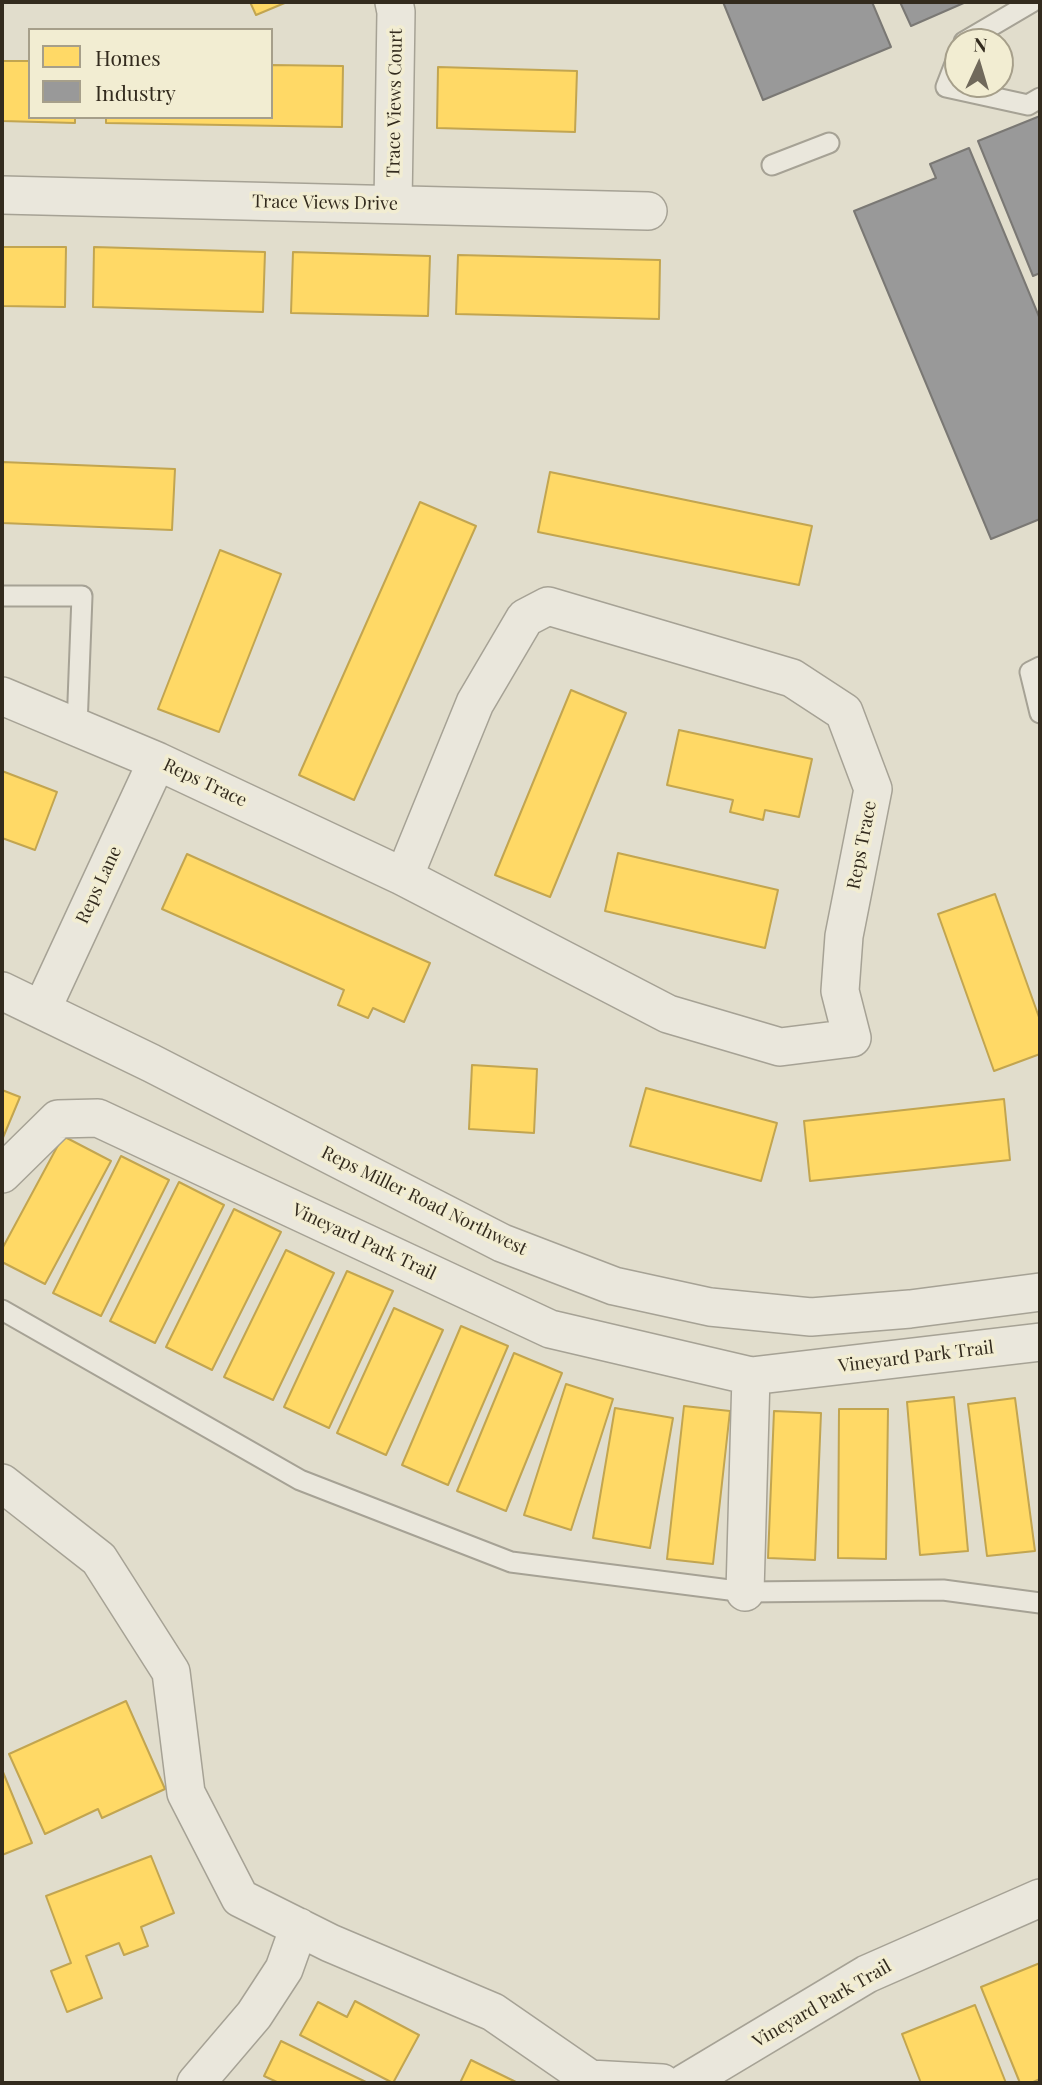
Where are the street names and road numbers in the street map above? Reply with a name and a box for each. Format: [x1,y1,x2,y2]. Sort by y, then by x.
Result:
street label: Trace Views Court [383,28,407,178]
street label: Trace Views Drive [252,191,398,215]
street label: Reps Trace [160,754,250,812]
street label: Reps Trace [843,799,881,891]
street label: Reps Lane [72,843,126,927]
street label: Reps Miller Road Northwest [318,1142,530,1260]
street label: Vineyard Park Trail [289,1199,439,1285]
street label: Vineyard Park Trail [837,1337,995,1377]
street label: Vineyard Park Trail [749,1956,895,2052]

